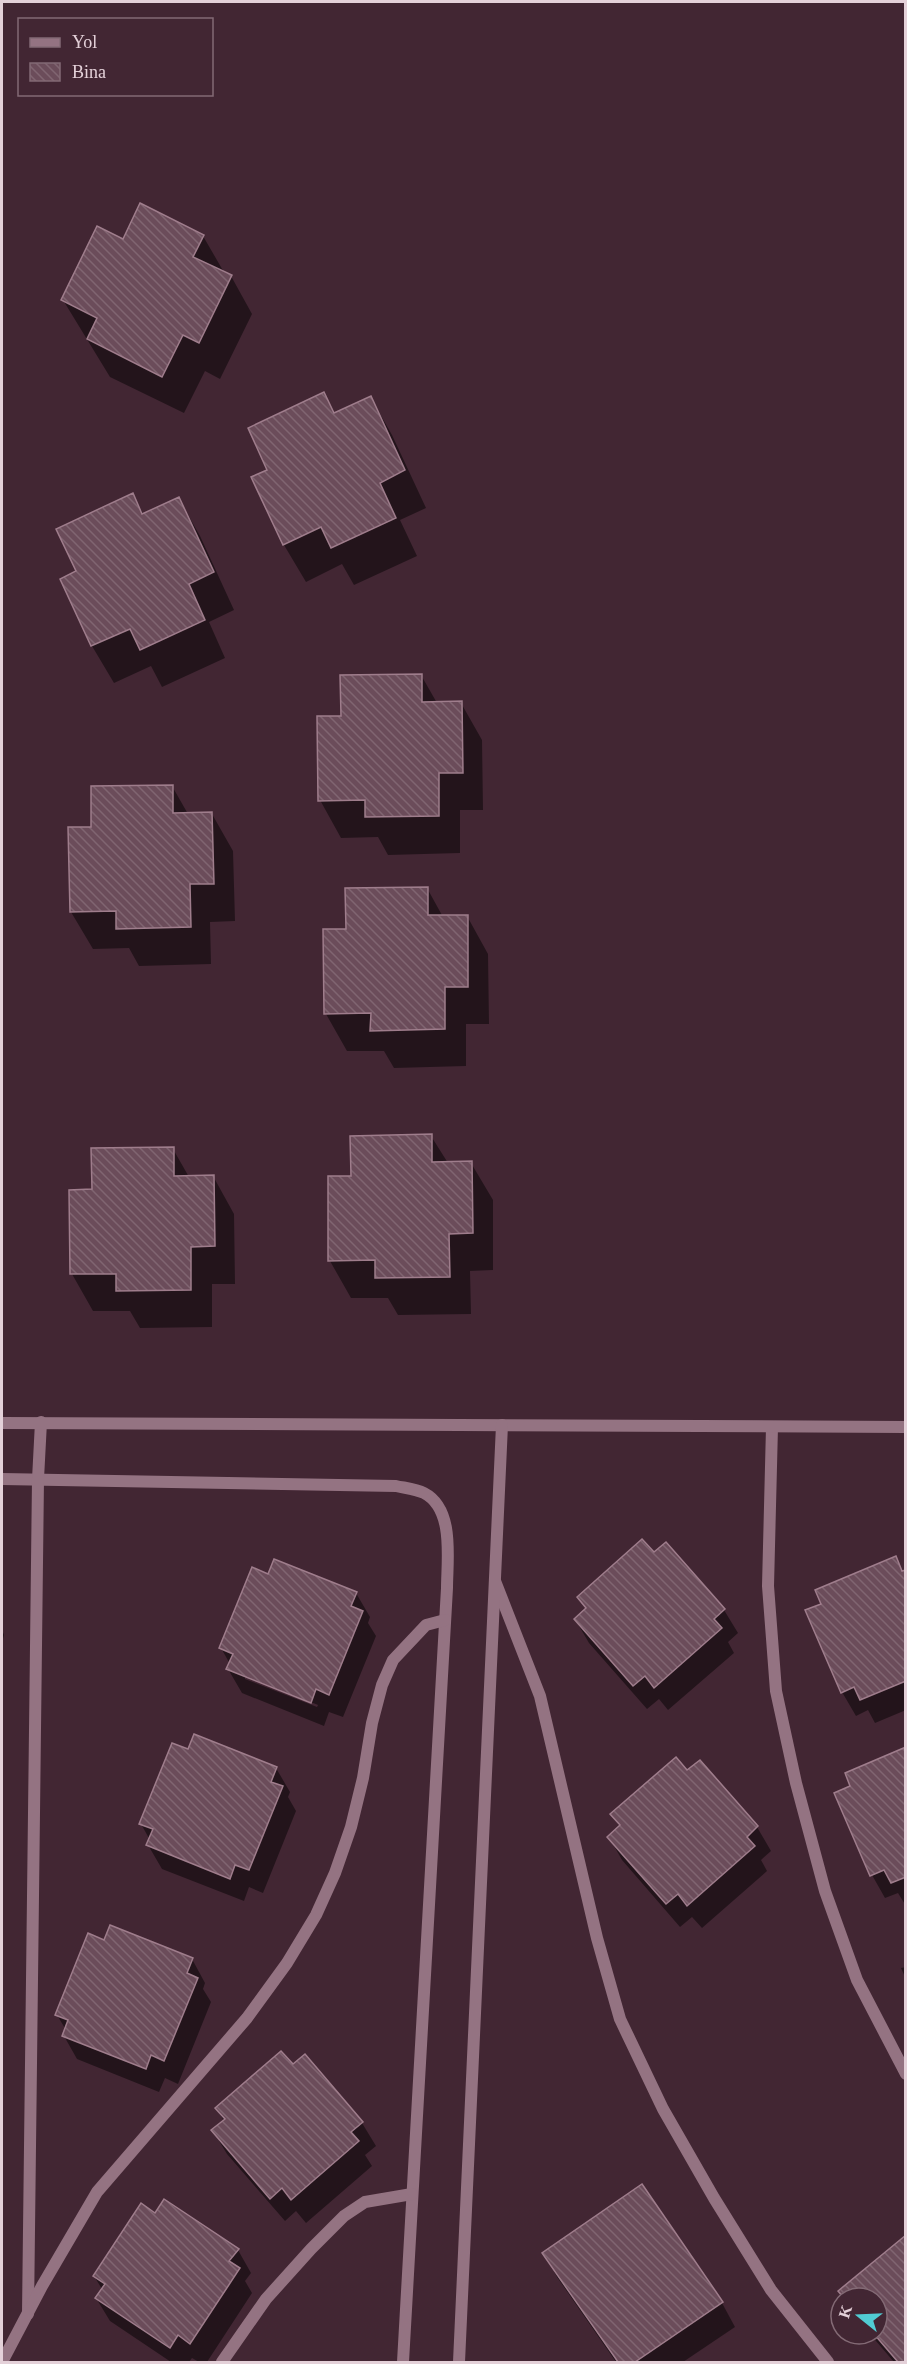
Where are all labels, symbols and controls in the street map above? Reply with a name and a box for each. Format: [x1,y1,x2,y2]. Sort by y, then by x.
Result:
legend [18,18,213,96]
text: Yol [72,32,97,52]
text: Bina [72,62,106,82]
north arrow [829,2286,889,2346]
text: K [835,2302,855,2320]

